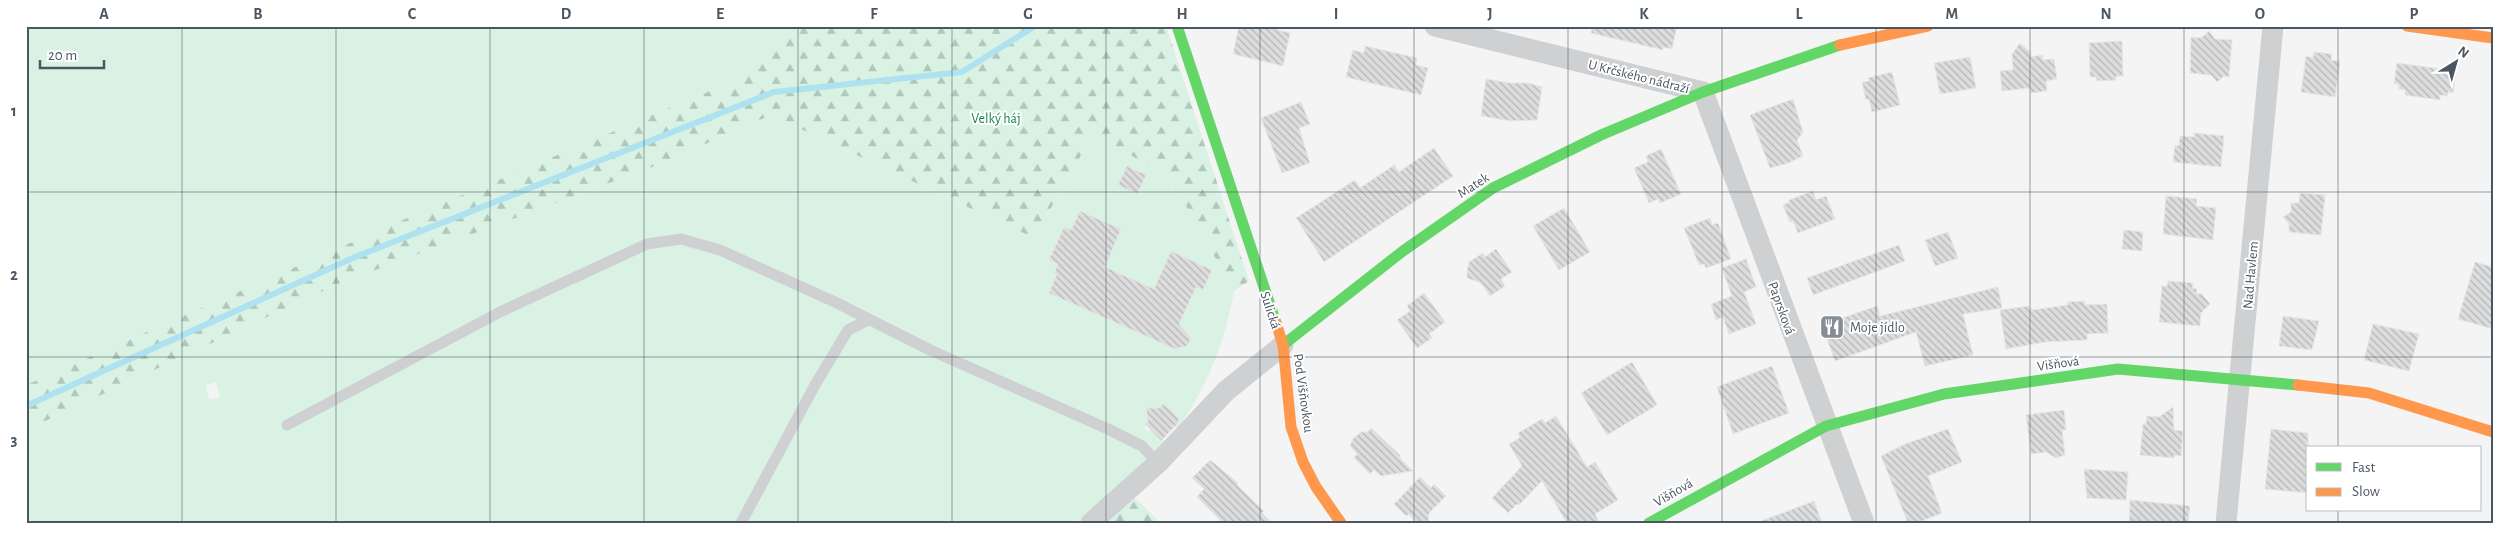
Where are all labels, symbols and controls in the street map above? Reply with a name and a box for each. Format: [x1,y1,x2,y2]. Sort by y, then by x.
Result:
text: A [99,6,109,22]
text: B [253,6,263,22]
text: C [408,6,417,22]
text: D [561,6,572,22]
text: E [716,6,724,22]
text: F [870,6,878,22]
text: G [1023,6,1033,22]
text: H [1176,6,1188,22]
text: I [1334,6,1338,22]
text: J [1487,6,1493,22]
text: K [1639,6,1649,22]
text: L [1796,6,1803,22]
text: M [1946,6,1958,22]
text: N [2100,6,2112,22]
text: O [2255,6,2265,22]
text: P [2410,6,2419,22]
scale bar [40,38,104,70]
north arrow [2432,38,2482,88]
text: N [2455,44,2471,61]
text: 20 m [48,48,77,63]
street label: U Krčského nádraží [1587,58,1691,96]
text: 1 [11,103,17,119]
park label: Velký háj [971,112,1021,126]
street label: Matek [1455,170,1492,201]
street label: Nad Havlem [2241,241,2261,310]
text: 2 [10,267,18,283]
street label: Paprsková [1765,280,1797,337]
street label: Sulická [1257,290,1283,331]
restaurant icon: Moje jídlo [1819,314,1845,340]
place label: Moje jídlo [1850,321,1905,335]
street label: Pod Višňovkou [1291,353,1315,434]
street label: Višňová [2036,354,2081,374]
text: 3 [11,432,18,448]
legend [2306,446,2482,512]
text: Fast [2352,460,2376,475]
street label: Višňová [1652,476,1696,510]
text: Slow [2352,484,2380,499]

